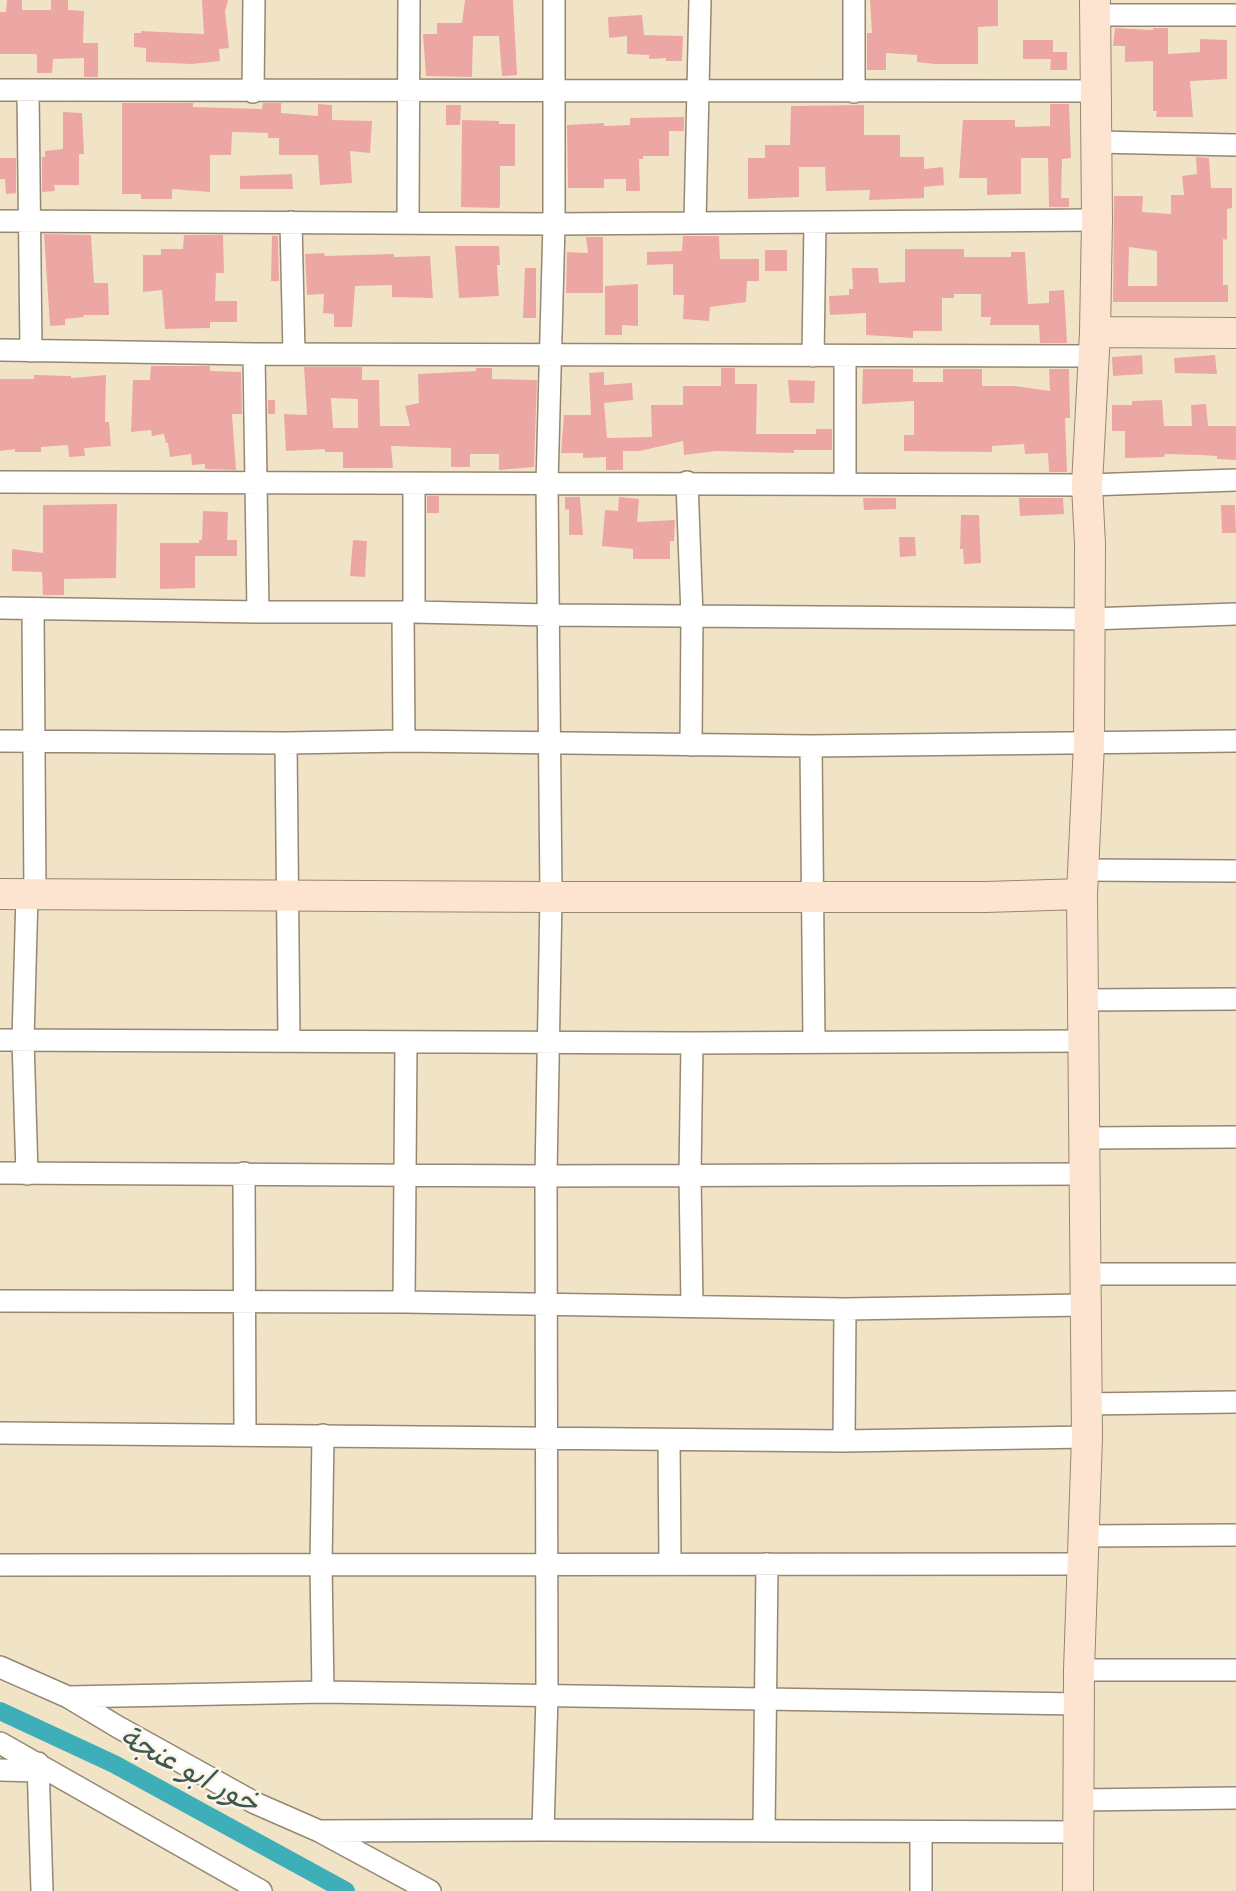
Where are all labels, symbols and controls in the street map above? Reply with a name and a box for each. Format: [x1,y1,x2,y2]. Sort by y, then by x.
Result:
water label: خور ابو عنجة [112,1721,264,1825]

